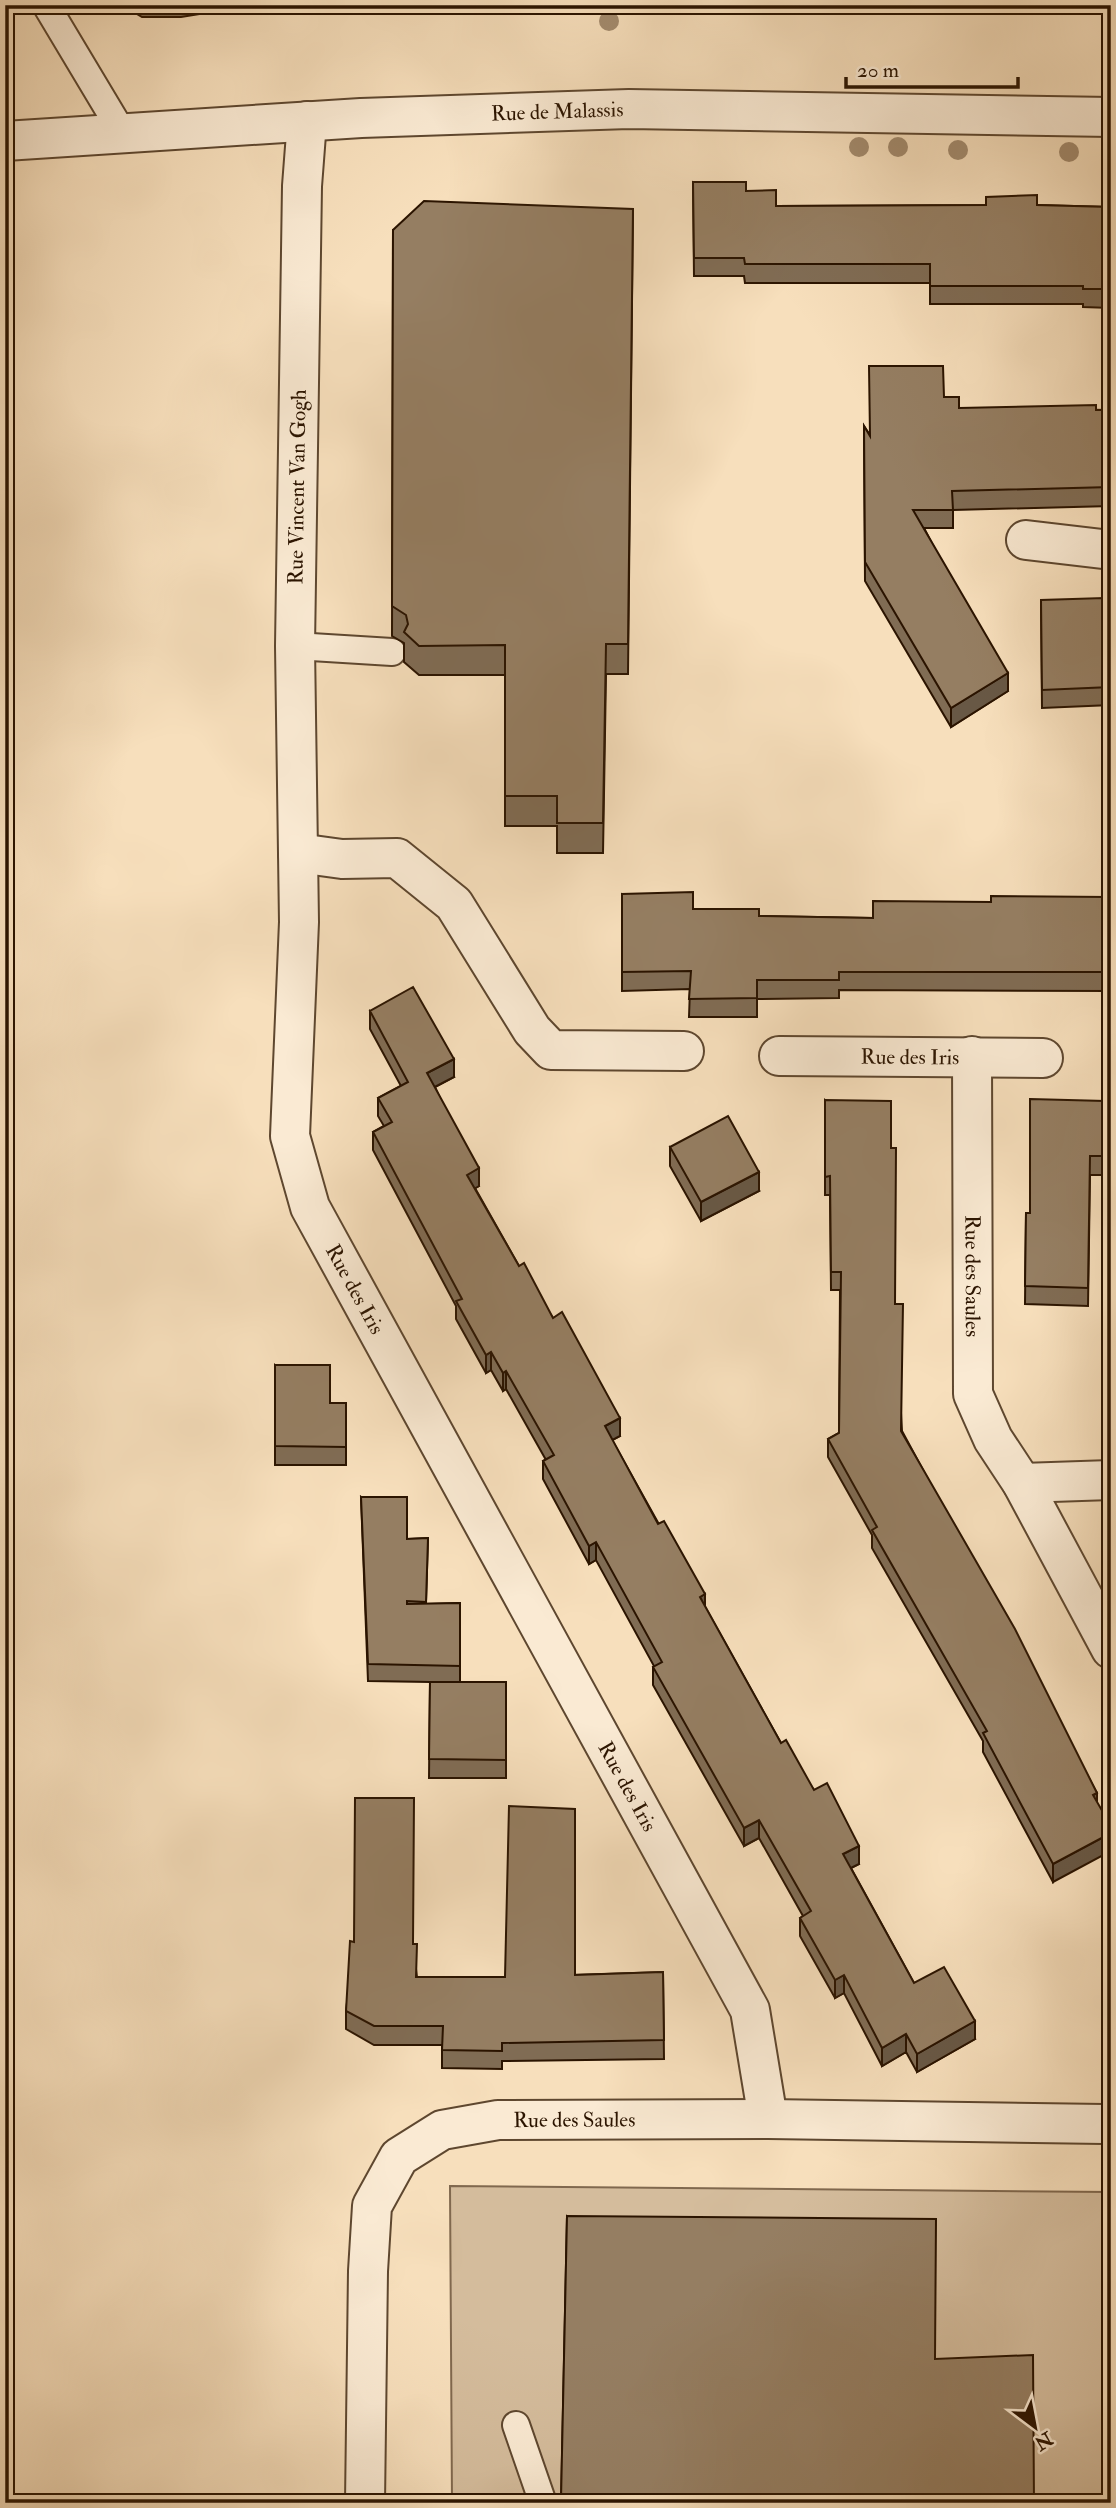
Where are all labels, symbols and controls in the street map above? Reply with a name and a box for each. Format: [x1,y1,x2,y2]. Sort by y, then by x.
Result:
scale bar [846,46,1018,90]
text: 20 m [857,57,899,84]
street label: Rue de Malassis [490,96,624,128]
street label: Rue Vincent Van Gogh [282,389,313,585]
street label: Rue des Iris [861,1044,959,1071]
street label: Rue des Saules [958,1215,986,1337]
street label: Rue des Iris [319,1240,390,1339]
street label: Rue des Iris [592,1737,663,1837]
street label: Rue des Saules [513,2106,635,2134]
north arrow [1000,2392,1070,2462]
text: N [1029,2425,1058,2456]

